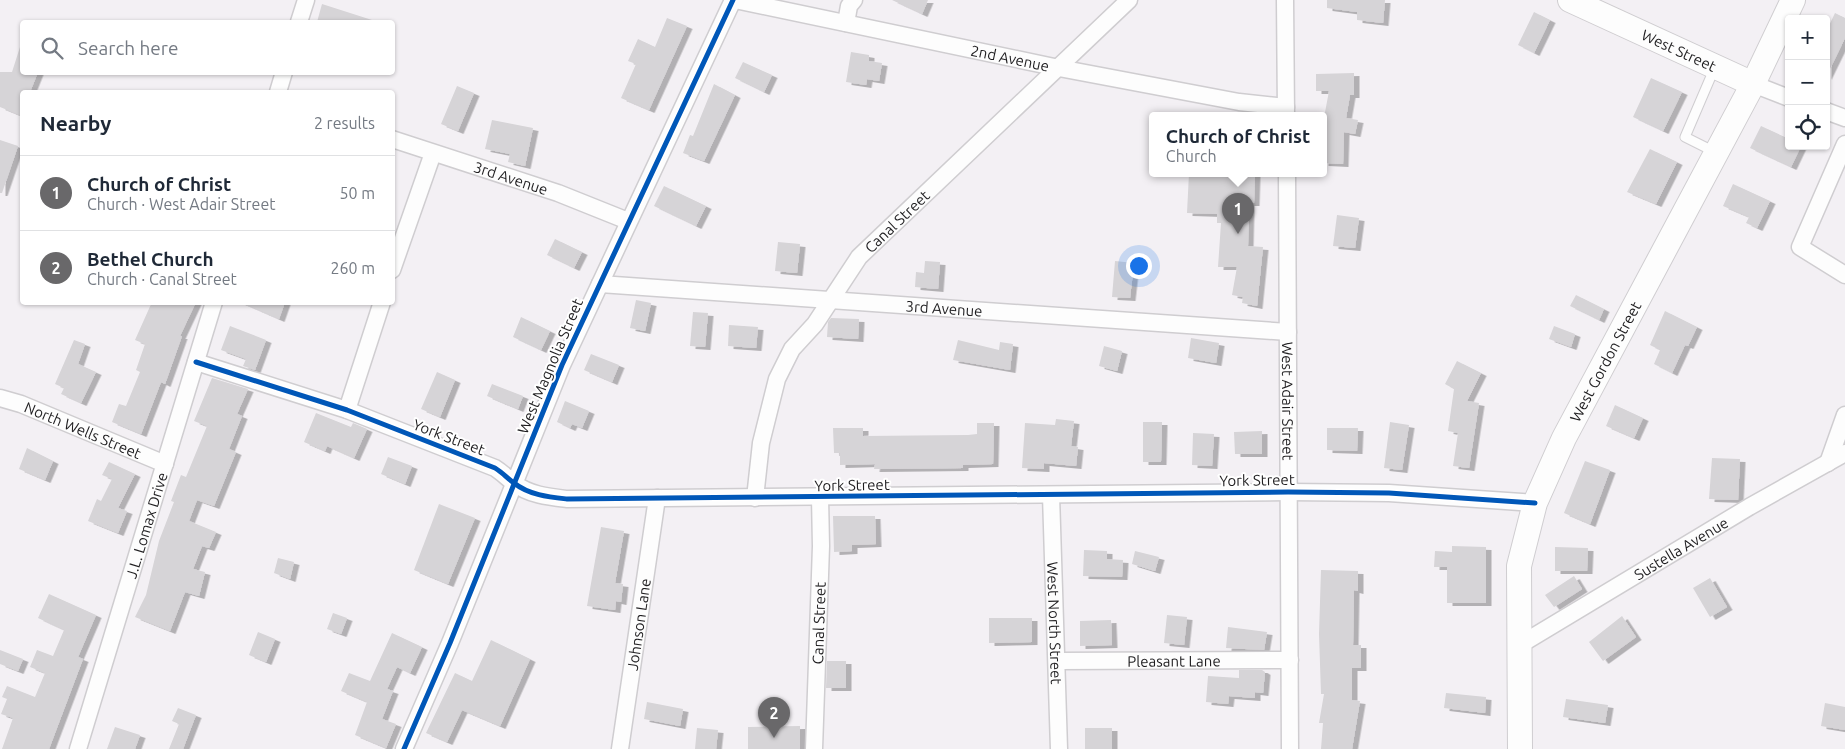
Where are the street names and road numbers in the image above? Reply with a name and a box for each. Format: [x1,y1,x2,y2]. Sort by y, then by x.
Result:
street label: West Street [1639,26,1719,74]
street label: 2nd Avenue [969,41,1051,74]
street label: 3rd Avenue [472,158,550,198]
street label: Canal Street [861,186,933,256]
street label: West Magnolia Street [514,296,586,436]
street label: 3rd Avenue [905,297,983,319]
street label: West Gordon Street [1566,298,1644,424]
street label: West Adair Street [1279,342,1297,461]
street label: North Wells Street [22,398,144,462]
street label: York Street [411,416,487,458]
street label: J.L. Lomax Drive [122,470,170,580]
street label: York Street [1219,471,1295,489]
street label: York Street [814,476,890,494]
street label: Sustella Avenue [1631,513,1731,583]
street label: West North Street [1045,561,1065,685]
street label: Johnson Lane [623,577,654,672]
street label: Canal Street [808,581,828,665]
street label: Pleasant Lane [1127,652,1221,669]

